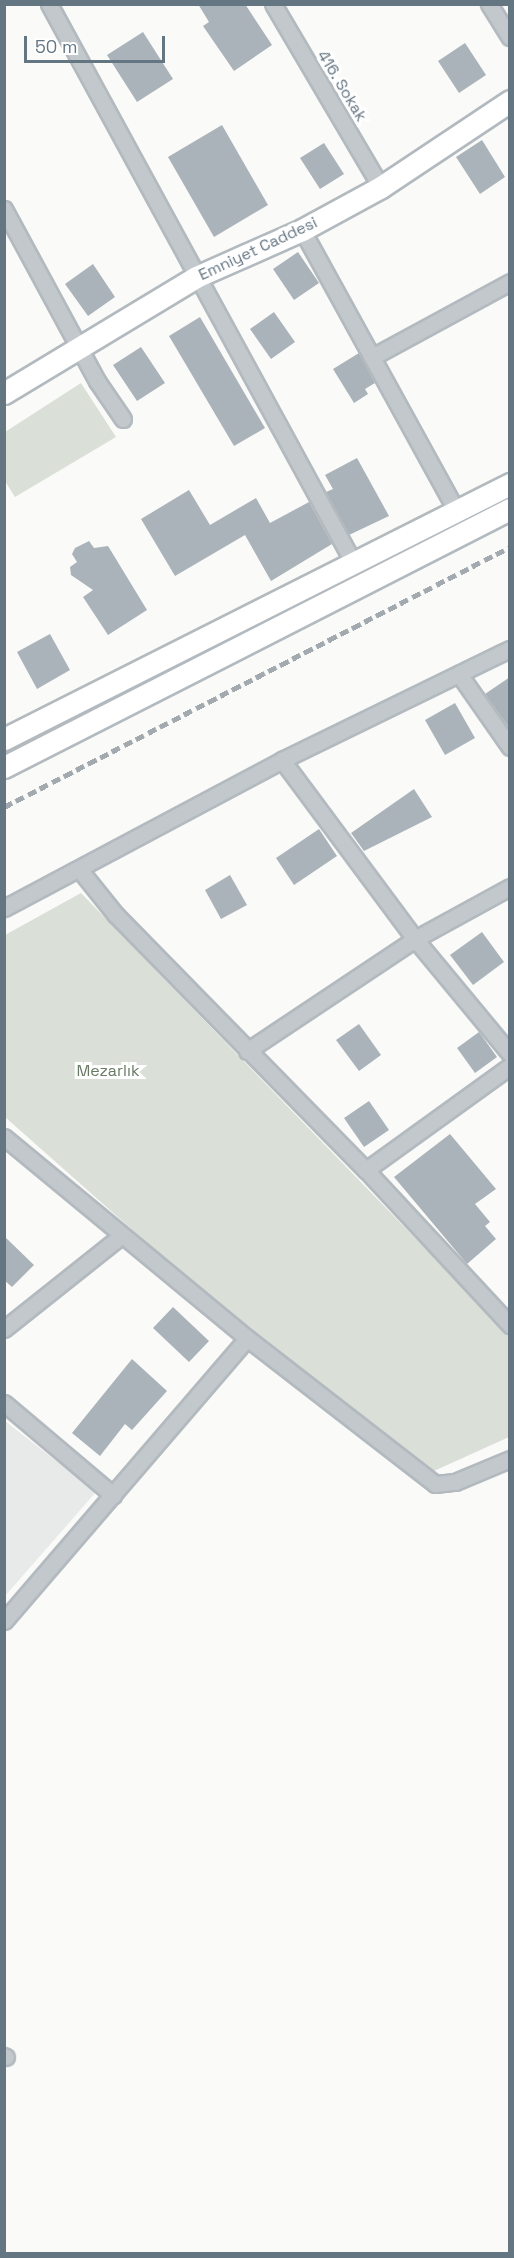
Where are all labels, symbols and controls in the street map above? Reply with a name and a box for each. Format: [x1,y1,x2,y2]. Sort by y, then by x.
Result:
scale bar [27,24,168,62]
text: 50 m [35,35,77,58]
street label: 416. Sokak [313,47,371,125]
street label: Emniyet Caddesi [196,213,320,285]
park label: Mezarlık [77,1061,139,1081]

